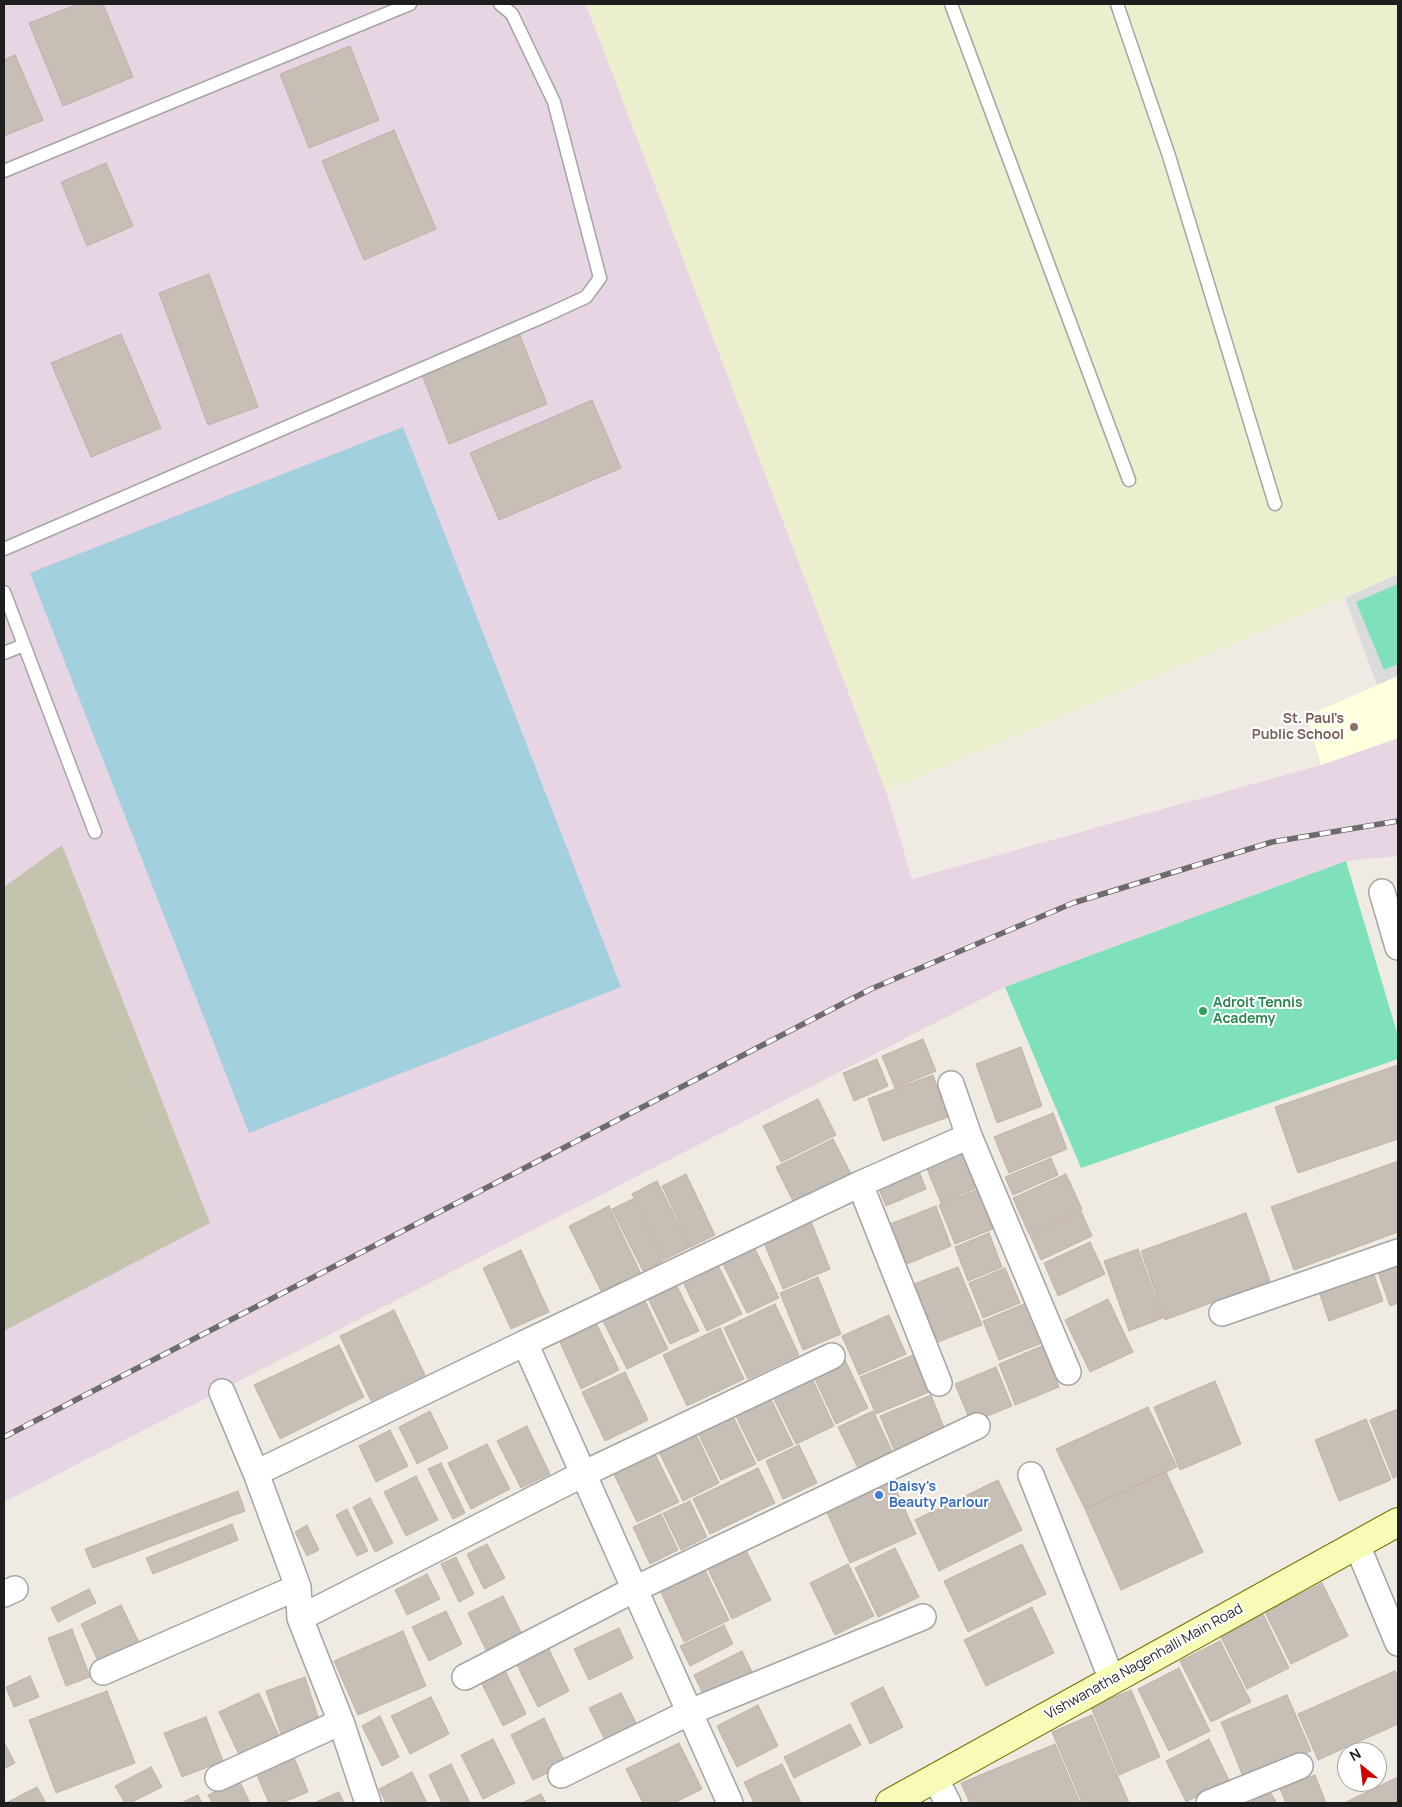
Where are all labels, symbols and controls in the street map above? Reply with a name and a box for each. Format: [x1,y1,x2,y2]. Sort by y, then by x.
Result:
place label: St. Paul's Public School [1252,711,1344,744]
marker: St. Paul's Public School [1348,721,1360,733]
place label: Adroit Tennis Academy [1213,995,1303,1028]
marker: Adroit Tennis Academy [1197,1005,1209,1017]
place label: Daisy's Beauty Parlour [889,1479,989,1511]
marker: Daisy's Beauty Parlour [873,1489,885,1501]
street label: Vishwanatha Nagenhalli Main Road [1042,1600,1246,1724]
north arrow [1337,1742,1387,1792]
text: N [1346,1744,1364,1765]

